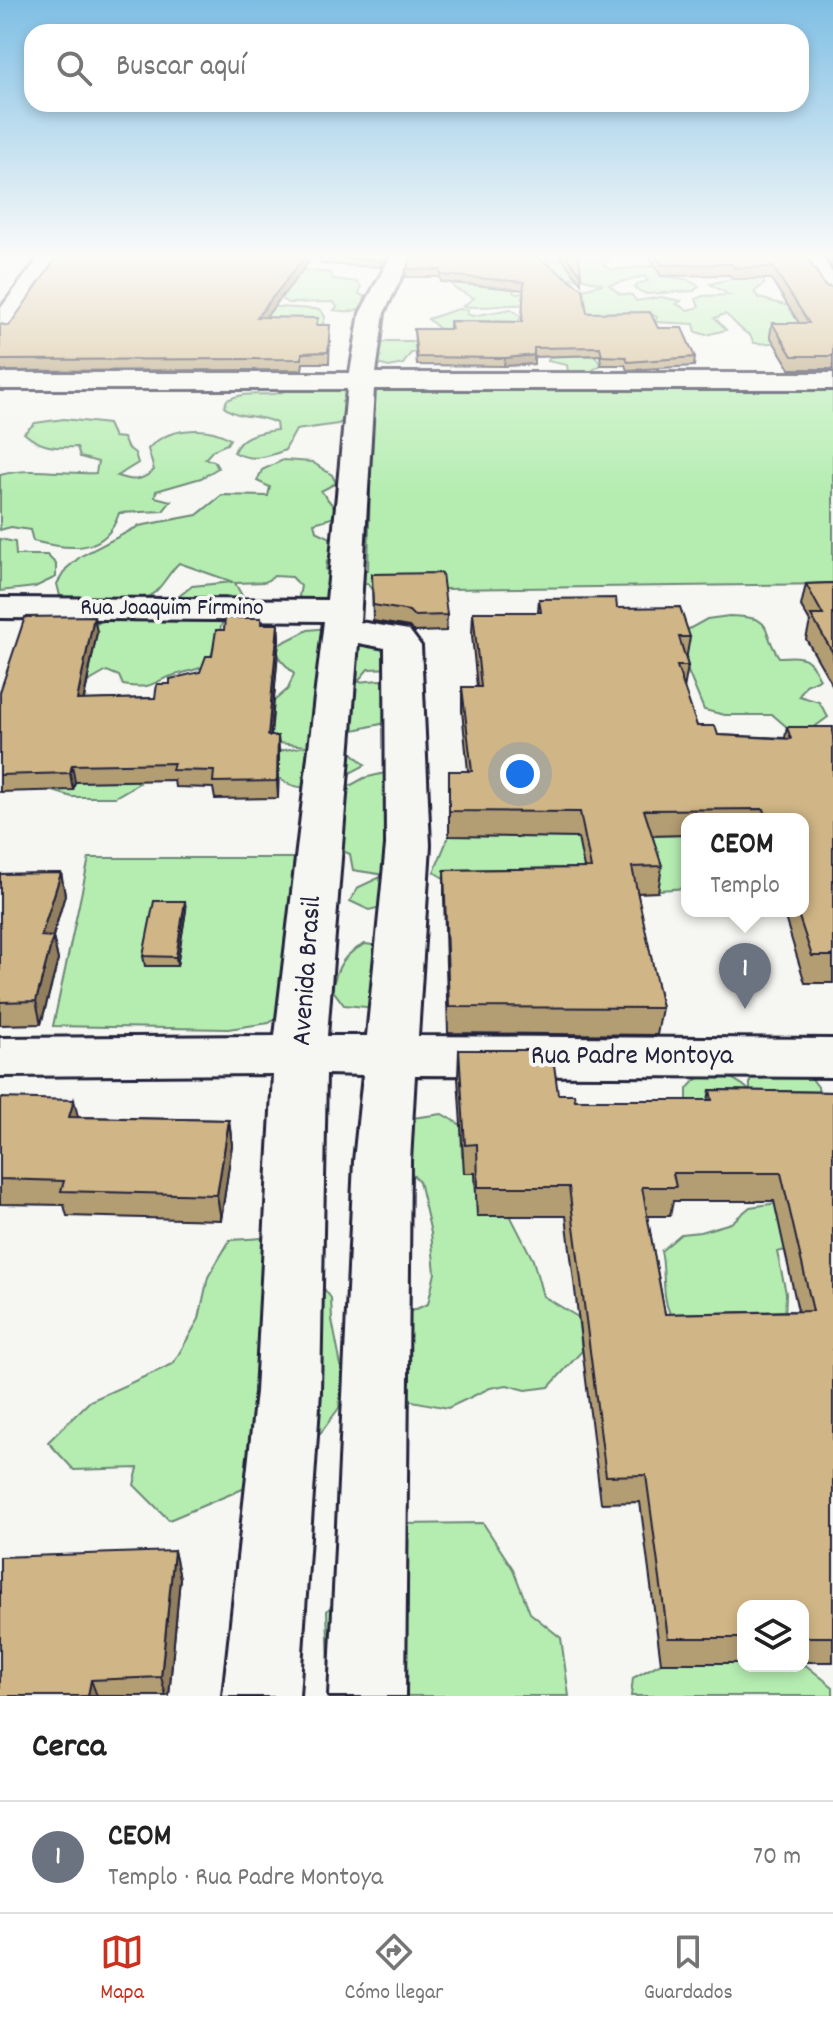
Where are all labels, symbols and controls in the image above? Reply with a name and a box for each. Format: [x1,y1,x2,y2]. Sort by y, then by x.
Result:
search box [24,24,809,112]
icon: search [52,46,96,90]
text: Buscar aquí [116,47,246,90]
street label: Rua Joaquim Firmino [80,592,264,626]
your location [500,754,540,794]
popup [681,813,809,917]
text: CEOM [710,825,774,868]
text: Templo [710,868,780,905]
street label: Avenida Brasil [284,894,334,1047]
pin: 1 [719,943,771,1009]
street label: Rua Padre Montoya [531,1038,734,1078]
map controls [737,1600,809,1672]
button: layers [737,1600,809,1672]
text: Cerca [32,1724,106,1773]
text: CEOM [108,1817,171,1860]
text: 1 [55,1839,61,1876]
text: 70 m [753,1839,801,1876]
text: Templo · Rua Padre Montoya [108,1860,383,1897]
tab: Mapa [100,1930,144,2009]
tab: Cómo llegar [345,1930,443,2009]
tab: Guardados [644,1930,733,2009]

